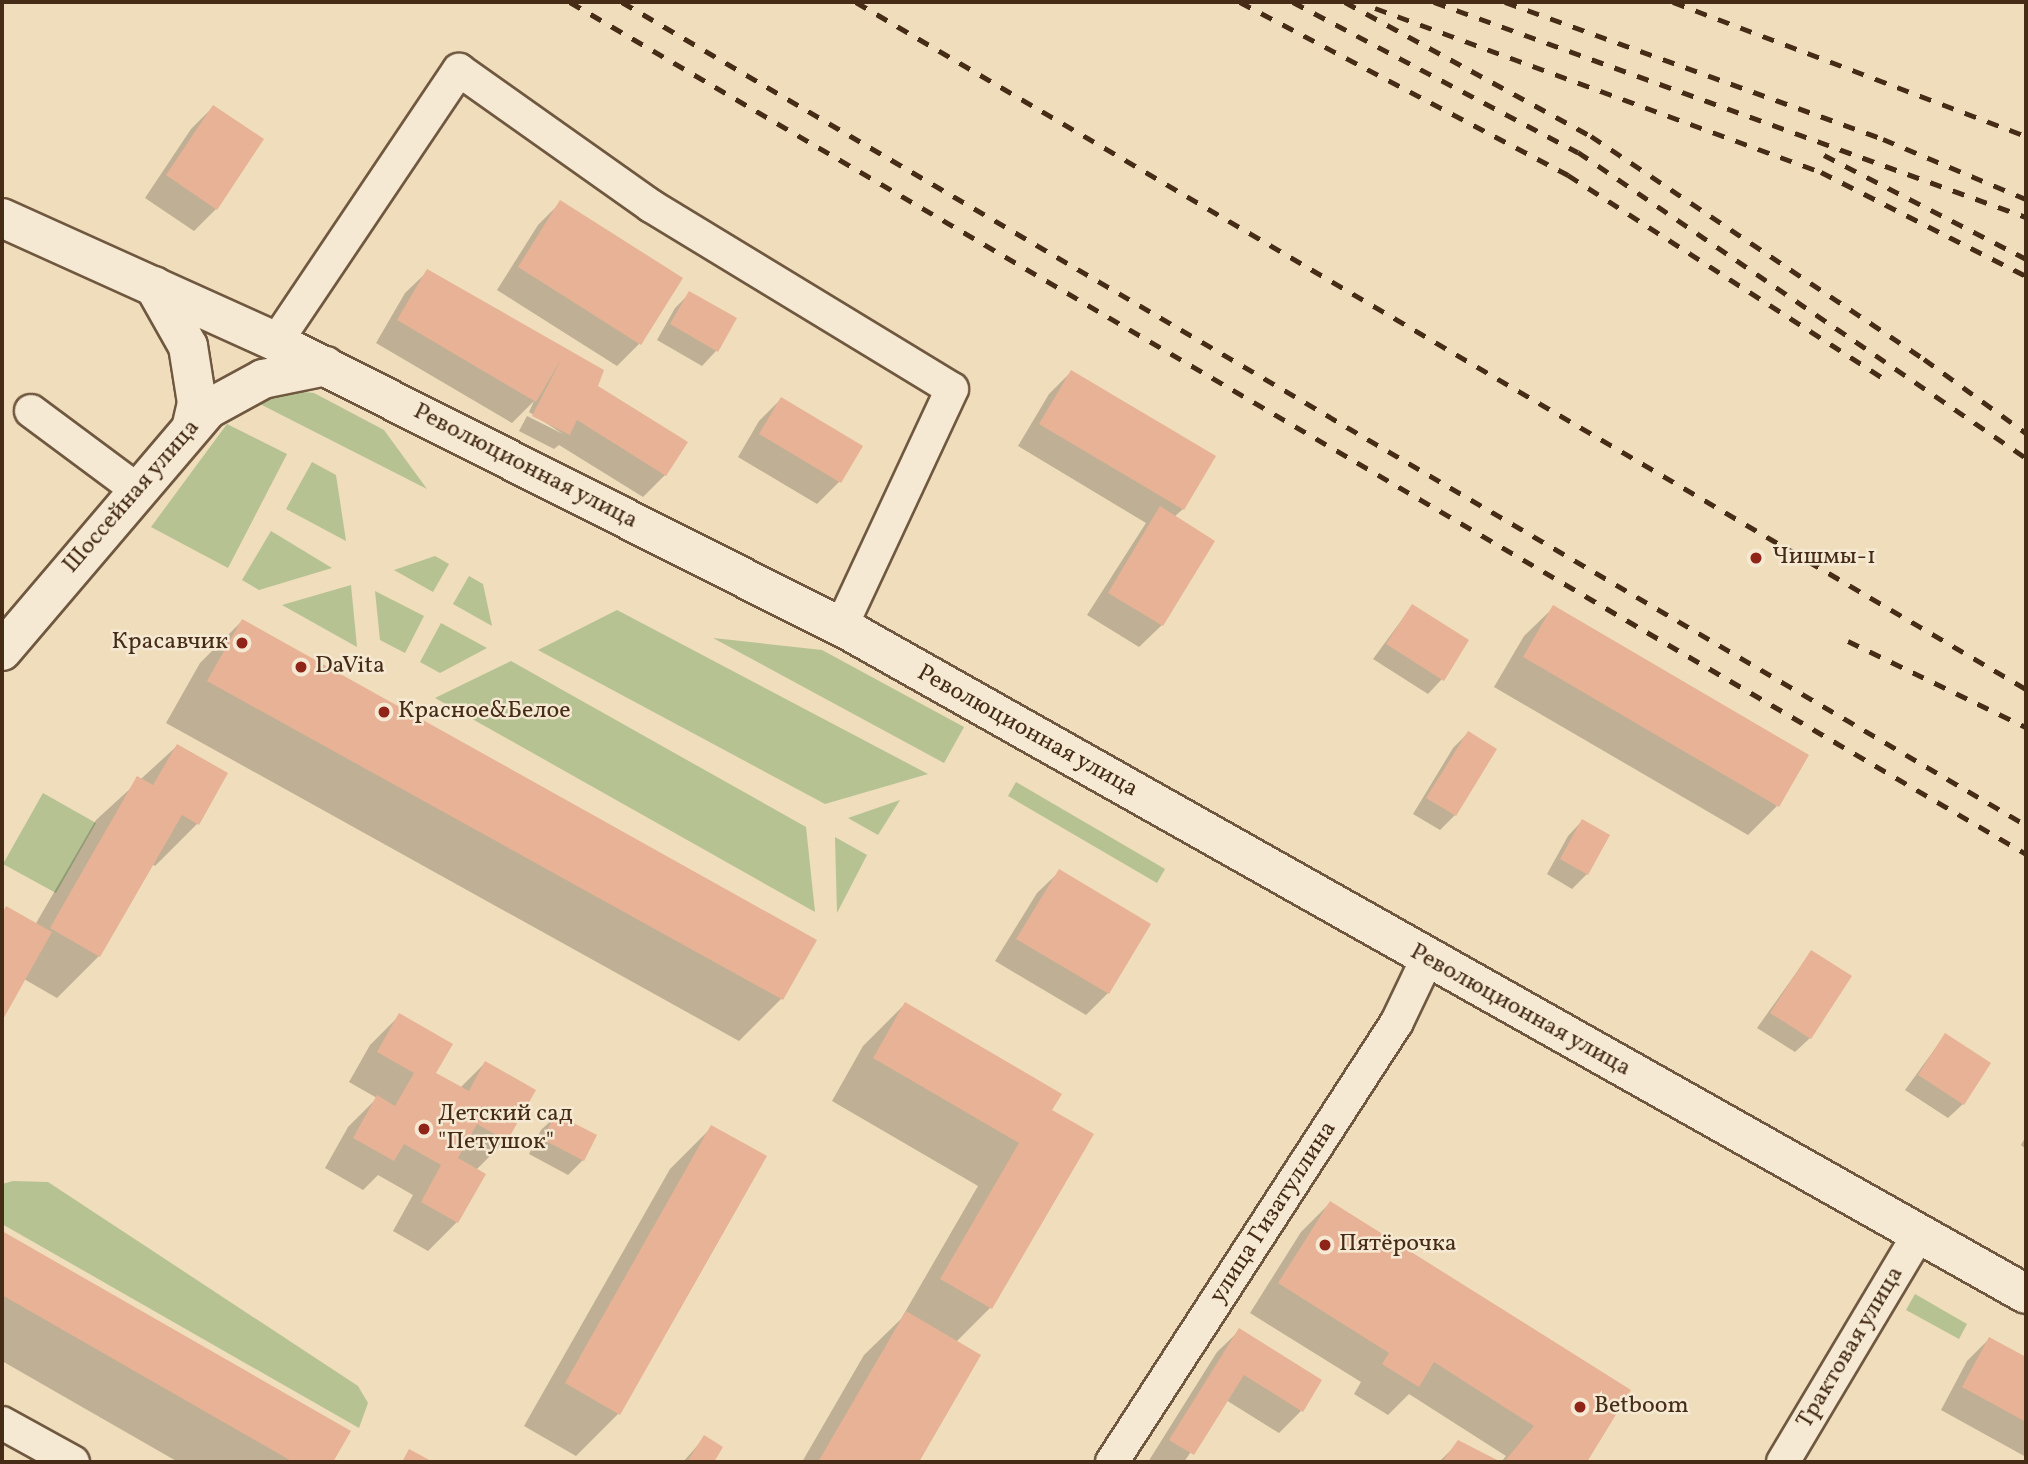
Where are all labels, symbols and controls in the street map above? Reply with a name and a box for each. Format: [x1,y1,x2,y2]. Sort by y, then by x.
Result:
street label: Революционная улица [408,398,642,536]
street label: Шоссейная улица [57,414,207,580]
place label: Чишмы-1 [1772,544,1876,572]
marker: Чишмы-1 [1746,548,1766,568]
place label: Красавчик [112,629,228,657]
marker: Красавчик [234,635,250,651]
place label: DaVita [315,653,385,681]
marker: DaVita [293,659,309,675]
street label: Революционная улица [911,659,1143,805]
place label: Красное&Белое [398,698,571,726]
marker: Красное&Белое [376,704,392,720]
street label: Революционная улица [1404,938,1636,1084]
place label: Детский сад "Петушок" [438,1101,572,1157]
street label: улица Гизатуллина [1204,1116,1344,1310]
marker: Детский сад "Петушок" [416,1121,432,1137]
place label: Пятёрочка [1339,1231,1457,1259]
marker: Пятёрочка [1317,1237,1333,1253]
street label: Трактовая улица [1791,1261,1911,1435]
place label: Betboom [1594,1393,1689,1421]
marker: Betboom [1572,1399,1588,1415]

